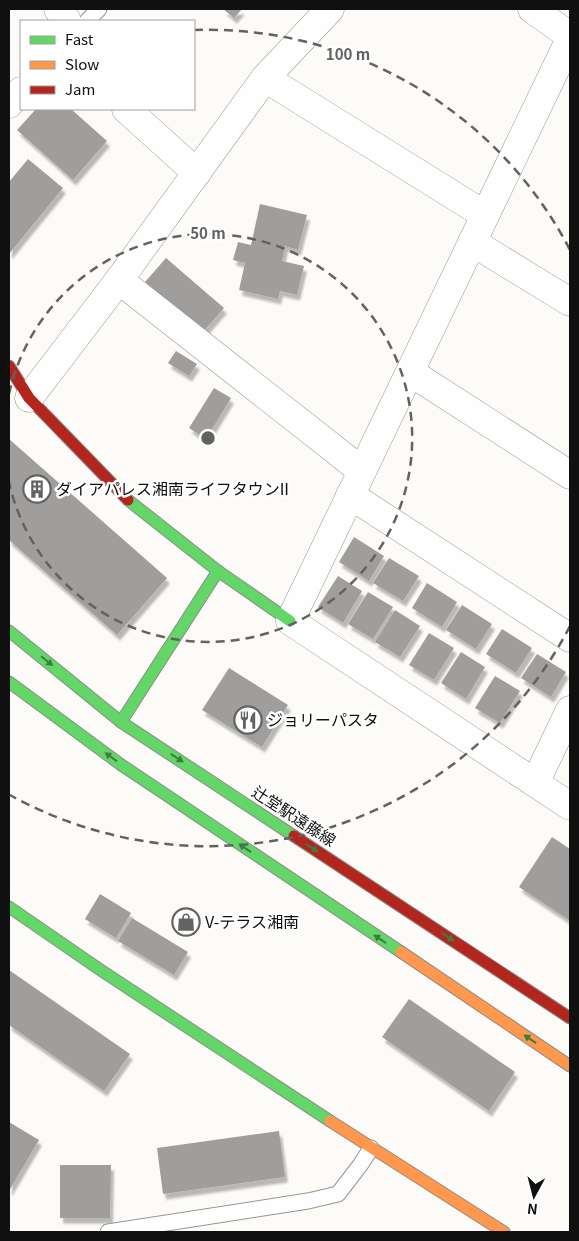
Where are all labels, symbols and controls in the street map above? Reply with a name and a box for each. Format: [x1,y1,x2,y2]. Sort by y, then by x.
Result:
legend [20,20,195,110]
text: Fast [65,28,94,49]
text: 100 m [326,43,370,64]
text: Slow [65,53,99,74]
text: Jam [65,78,95,99]
text: 50 m [190,222,226,243]
centre of rings [199,429,217,447]
building icon: ダイアパレス湘南ライフタウンII [22,474,52,504]
place label: ダイアパレス湘南ライフタウンII [56,476,289,500]
one-way arrow [40,656,53,667]
restaurant icon: ジョリーパスタ [233,705,263,735]
place label: ジョリーパスタ [267,707,379,731]
one-way arrow [104,752,118,762]
one-way arrow [170,754,183,763]
street label: 辻堂駅遠藤線 [248,779,341,851]
one-way arrow [306,843,319,853]
one-way arrow [238,844,252,853]
shop icon: V-テラス湘南 [171,907,201,937]
place label: V-テラス湘南 [205,909,299,933]
one-way arrow [441,933,455,942]
one-way arrow [373,934,387,944]
one-way arrow [523,1034,536,1044]
north arrow [509,1171,559,1221]
text: N [526,1199,539,1220]

